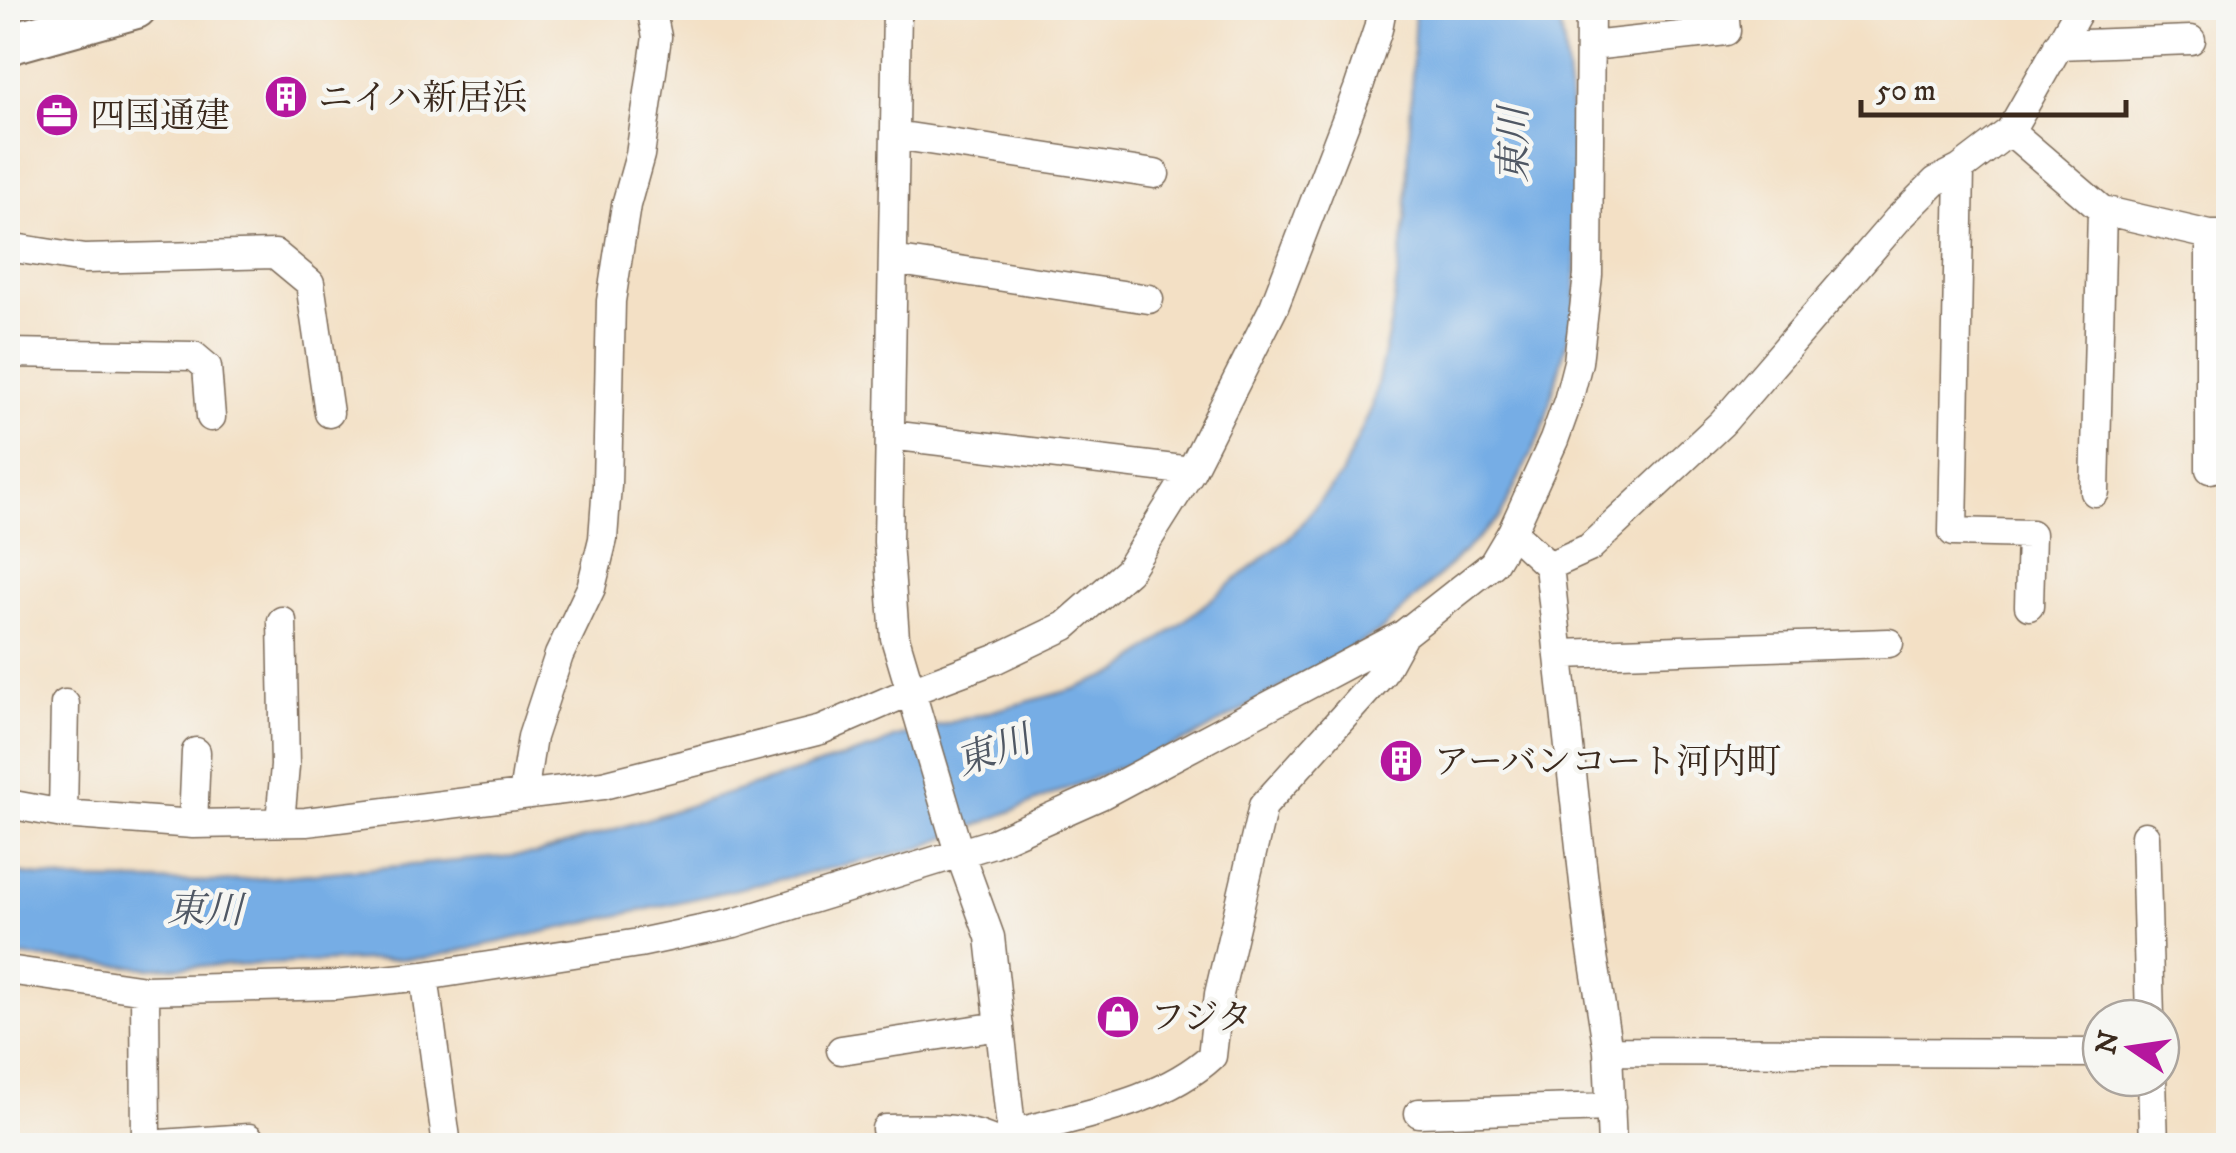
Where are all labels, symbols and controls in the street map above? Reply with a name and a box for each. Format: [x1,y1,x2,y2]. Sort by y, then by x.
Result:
scale bar [1861,55,2126,117]
text: 50 m [1876,73,1936,110]
building icon: ニイハ新居浜 [263,74,309,120]
place label: ニイハ新居浜 [318,77,527,121]
office icon: 四国通建 [34,92,80,138]
place label: 四国通建 [90,95,230,139]
water label: 東川 [1491,103,1539,183]
water label: 東川 [950,715,1041,787]
building icon: アーバンコート河内町 [1378,738,1424,784]
place label: アーバンコート河内町 [1434,741,1781,785]
water label: 東川 [167,886,247,936]
shop icon: フジタ [1095,994,1141,1040]
place label: フジタ [1150,997,1252,1041]
north arrow [2081,998,2181,1098]
text: N [2088,1028,2128,1058]

